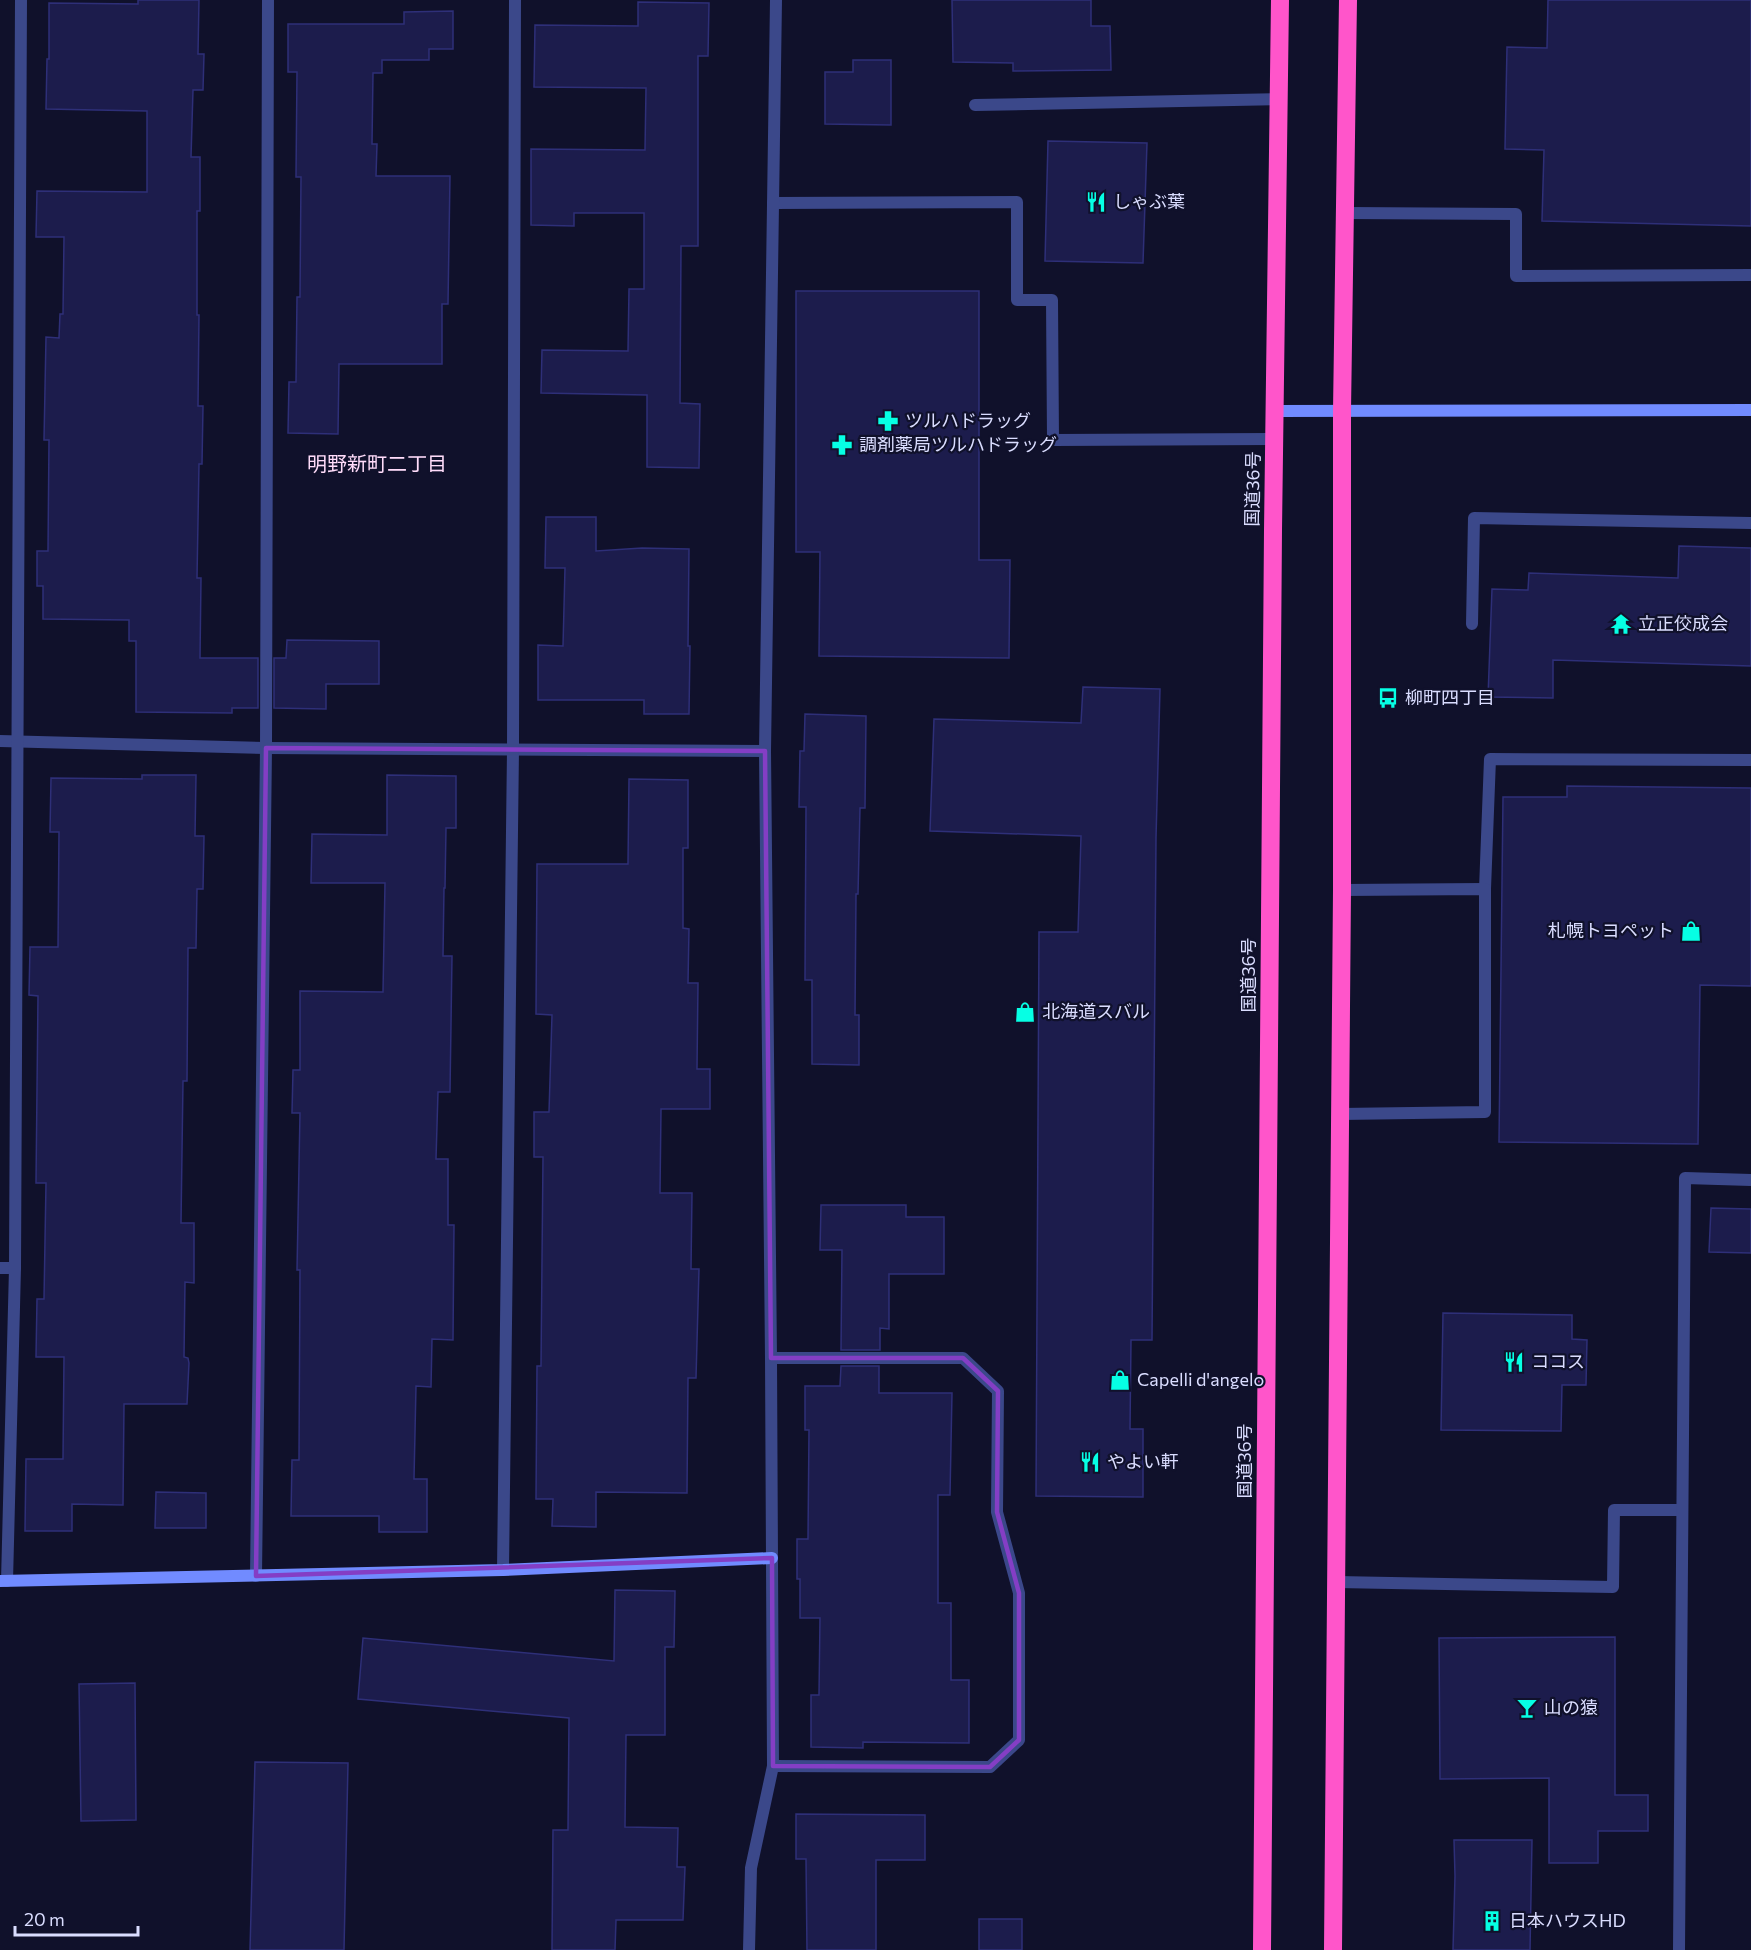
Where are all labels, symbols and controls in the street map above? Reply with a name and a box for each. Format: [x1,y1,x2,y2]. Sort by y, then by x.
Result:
restaurant icon: しゃぶ葉 [1084,190,1108,214]
place label: しゃぶ葉 [1113,190,1185,212]
pharmacy icon: ツルハドラッグ [876,409,900,433]
place label: ツルハドラッグ [905,409,1031,431]
pharmacy icon: 調剤薬局ツルハドラッグ [830,433,854,457]
place label: 調剤薬局ツルハドラッグ [859,433,1057,455]
district label: 明野新町二丁目 [307,451,447,475]
street label: 国道36号 [1240,451,1264,527]
temple icon: 立正佼成会 [1609,612,1633,636]
place label: 立正佼成会 [1638,612,1728,634]
bus stop icon: 柳町四丁目 [1376,686,1400,710]
place label: 柳町四丁目 [1405,686,1495,708]
place label: 札幌トヨペット [1548,919,1674,941]
shop icon: 札幌トヨペット [1679,919,1703,943]
street label: 国道36号 [1237,937,1259,1013]
shop icon: 北海道スバル [1013,1000,1037,1024]
place label: 北海道スバル [1042,1000,1150,1022]
restaurant icon: ココス [1502,1350,1526,1374]
place label: ココス [1531,1350,1585,1372]
shop icon: Capelli d'angelo [1108,1368,1132,1392]
place label: Capelli d'angelo [1137,1368,1264,1390]
street label: 国道36号 [1233,1423,1255,1499]
restaurant icon: やよい軒 [1078,1450,1102,1474]
place label: やよい軒 [1107,1450,1179,1472]
bar icon: 山の猿 [1515,1696,1539,1720]
place label: 山の猿 [1544,1696,1598,1718]
scale bar [15,1899,138,1937]
text: 20 m [24,1908,65,1930]
building icon: 日本ハウスHD [1480,1909,1504,1933]
place label: 日本ハウスHD [1509,1909,1626,1931]

